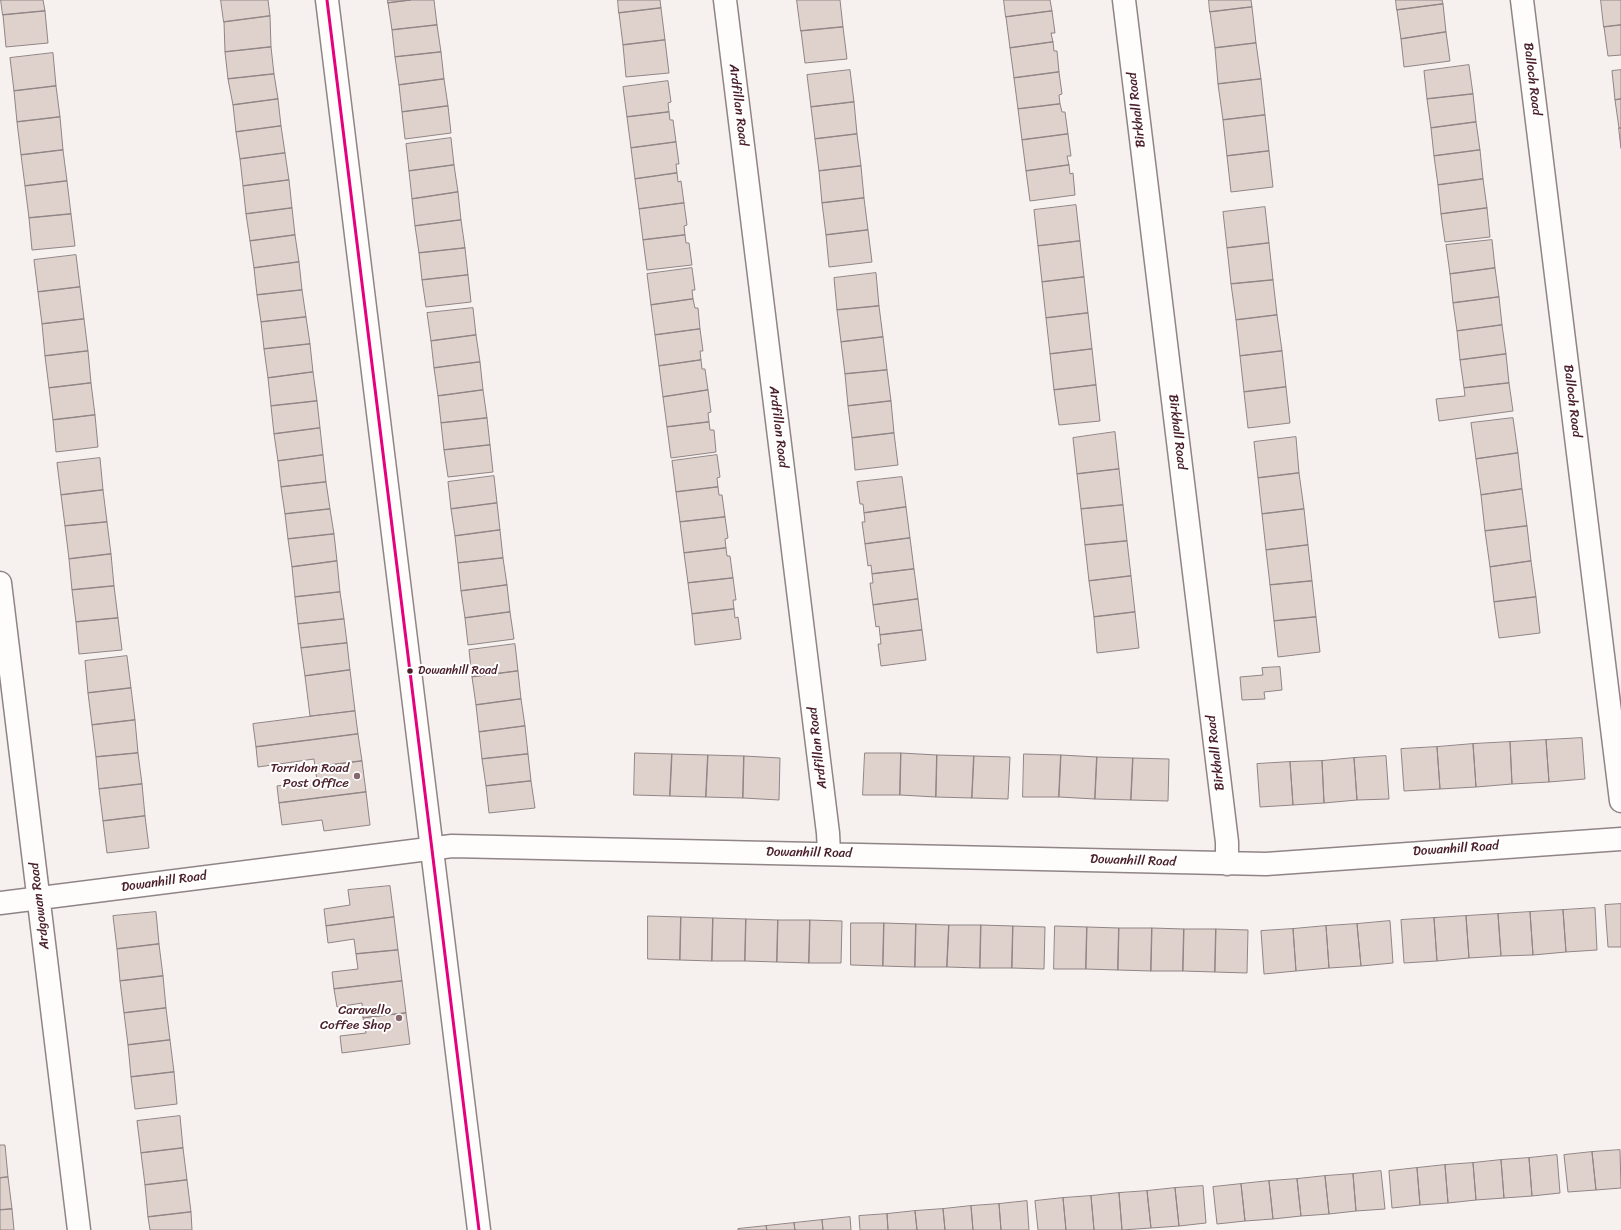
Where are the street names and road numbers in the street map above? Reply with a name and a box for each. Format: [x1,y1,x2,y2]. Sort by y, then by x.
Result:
street label: Balloch Road [1520,42,1544,116]
street label: Ardfillan Road [725,63,751,147]
street label: Birkhall Road [1125,71,1149,149]
street label: Balloch Road [1560,364,1584,438]
street label: Ardfillan Road [765,385,791,469]
street label: Birkhall Road [1165,393,1189,471]
street label: Ardfillan Road [805,706,831,790]
street label: Birkhall Road [1204,714,1228,792]
street label: Dowanhill Road [1413,838,1499,860]
street label: Dowanhill Road [766,844,852,862]
street label: Dowanhill Road [1090,852,1176,870]
street label: Ardgowan Road [27,862,53,950]
street label: Dowanhill Road [120,868,208,896]

